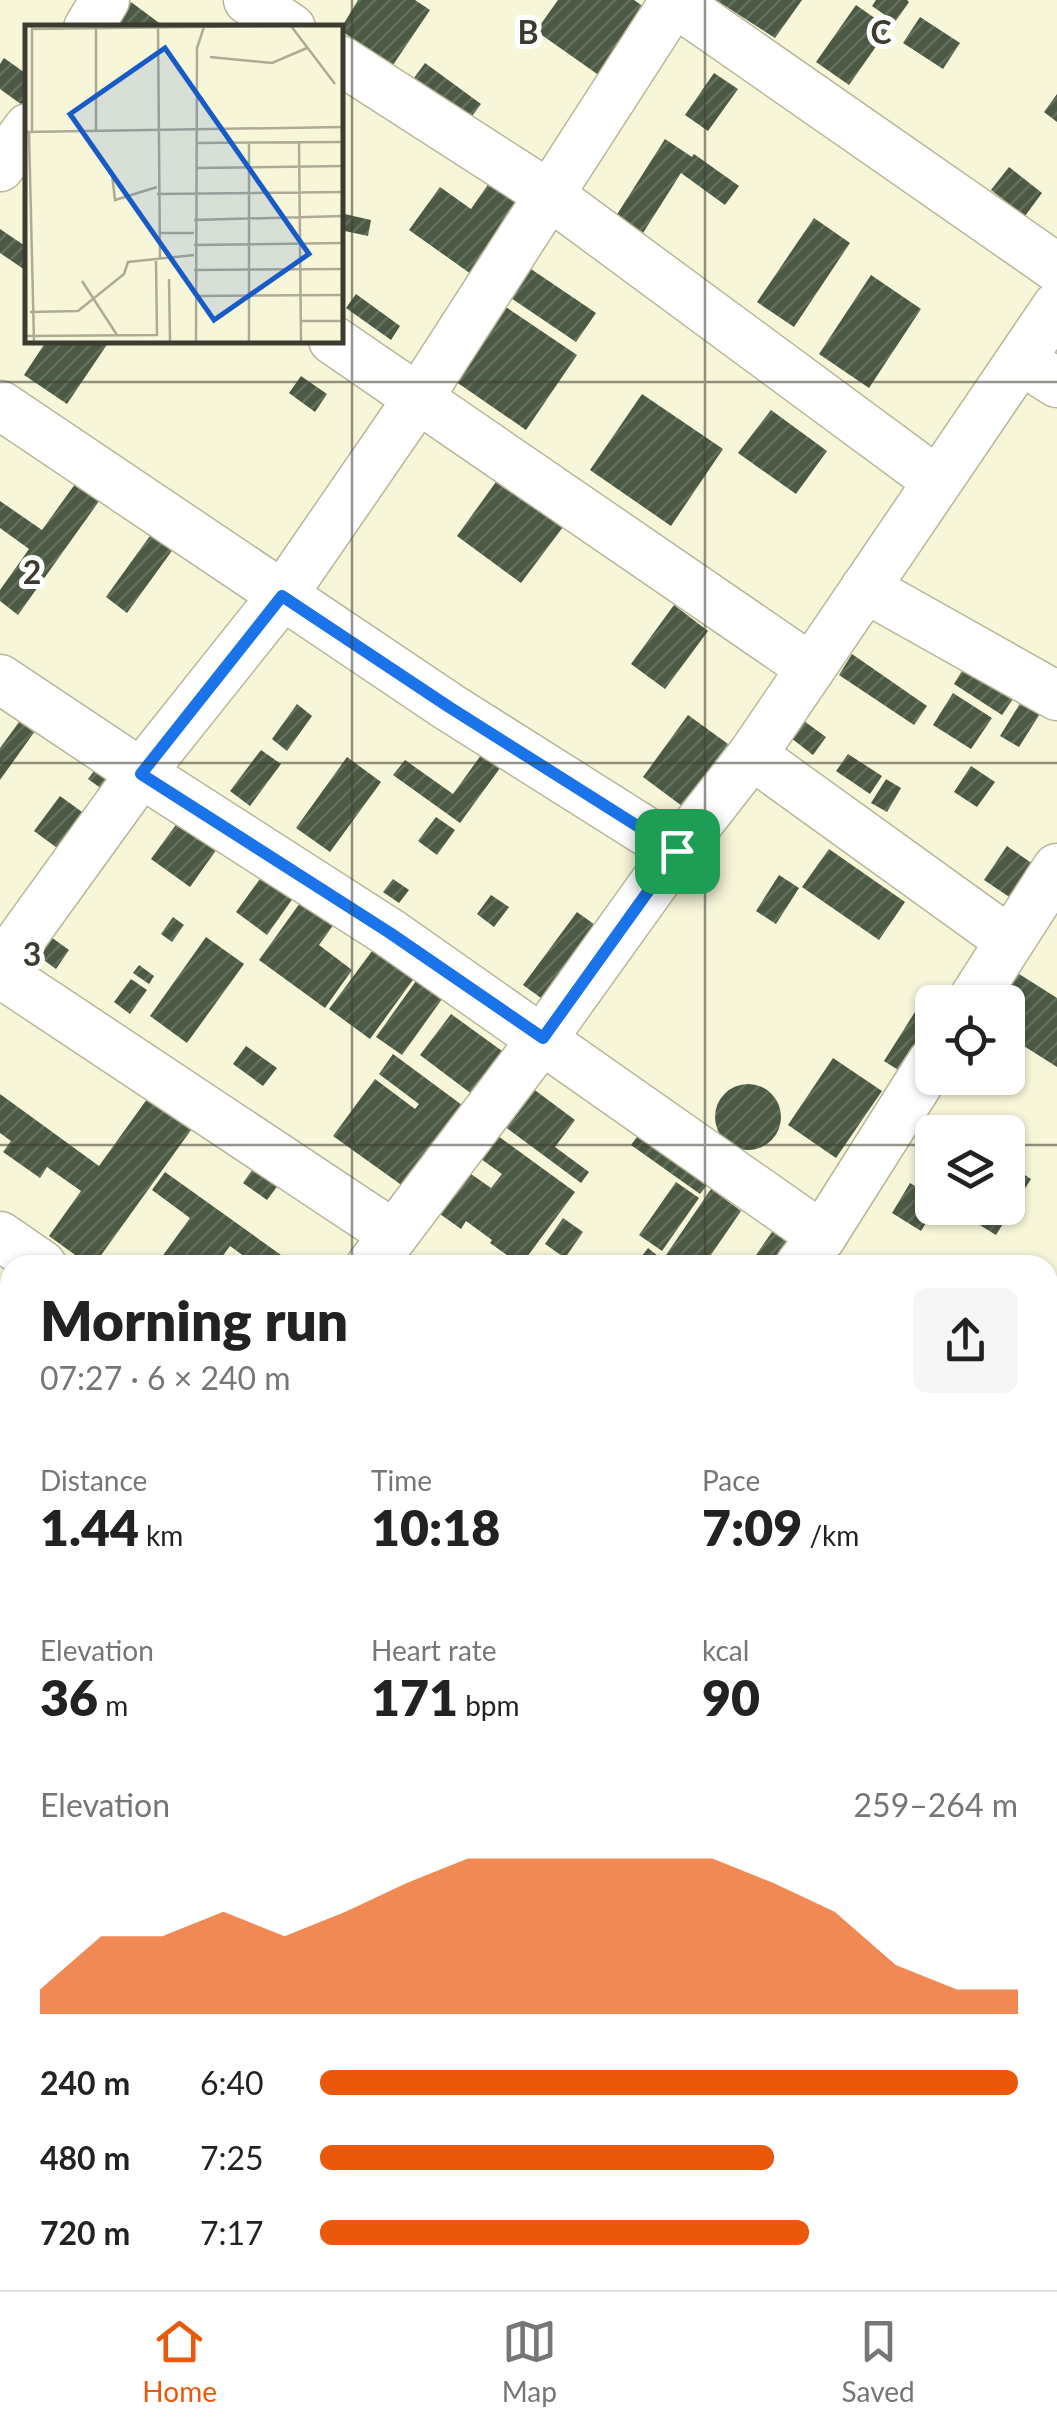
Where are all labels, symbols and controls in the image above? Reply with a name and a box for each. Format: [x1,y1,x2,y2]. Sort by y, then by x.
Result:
text: B [517,12,539,51]
text: C [870,12,892,51]
inset map [25,25,342,342]
text: 2 [23,552,41,591]
pin [635,809,720,894]
icon: arrive [650,824,705,879]
text: 3 [23,934,41,973]
map controls [915,985,1025,1225]
button: locate [915,985,1025,1095]
button: layers [915,1115,1025,1225]
text: Morning run [40,1287,348,1353]
button: share [913,1288,1018,1393]
text: 07:27 · 6 × 240 m [40,1358,291,1397]
text: Distance [40,1463,147,1497]
text: Time [371,1463,432,1497]
text: Pace [702,1463,760,1497]
text: 1.44 [40,1497,139,1557]
text: 10:18 [371,1497,500,1557]
text: 7:09 [702,1497,802,1557]
text: km [139,1518,183,1552]
text: /km [802,1518,859,1552]
text: Elevation [40,1633,154,1667]
text: Heart rate [371,1633,497,1667]
text: kcal [702,1633,749,1667]
text: 36 [40,1667,98,1727]
text: 171 [371,1667,458,1727]
text: 90 [702,1667,760,1727]
text: m [98,1688,128,1722]
text: bpm [458,1688,520,1722]
text: Elevation [40,1785,170,1824]
text: 259–264 m [854,1785,1018,1824]
text: 240 m [40,2063,130,2102]
text: 6:40 [200,2063,264,2102]
text: 480 m [40,2138,130,2177]
text: 7:25 [200,2138,264,2177]
text: 720 m [40,2213,130,2252]
text: 7:17 [200,2213,264,2252]
tab: Home [142,2314,217,2408]
tab: Map [502,2314,557,2408]
tab: Saved [842,2314,915,2408]

